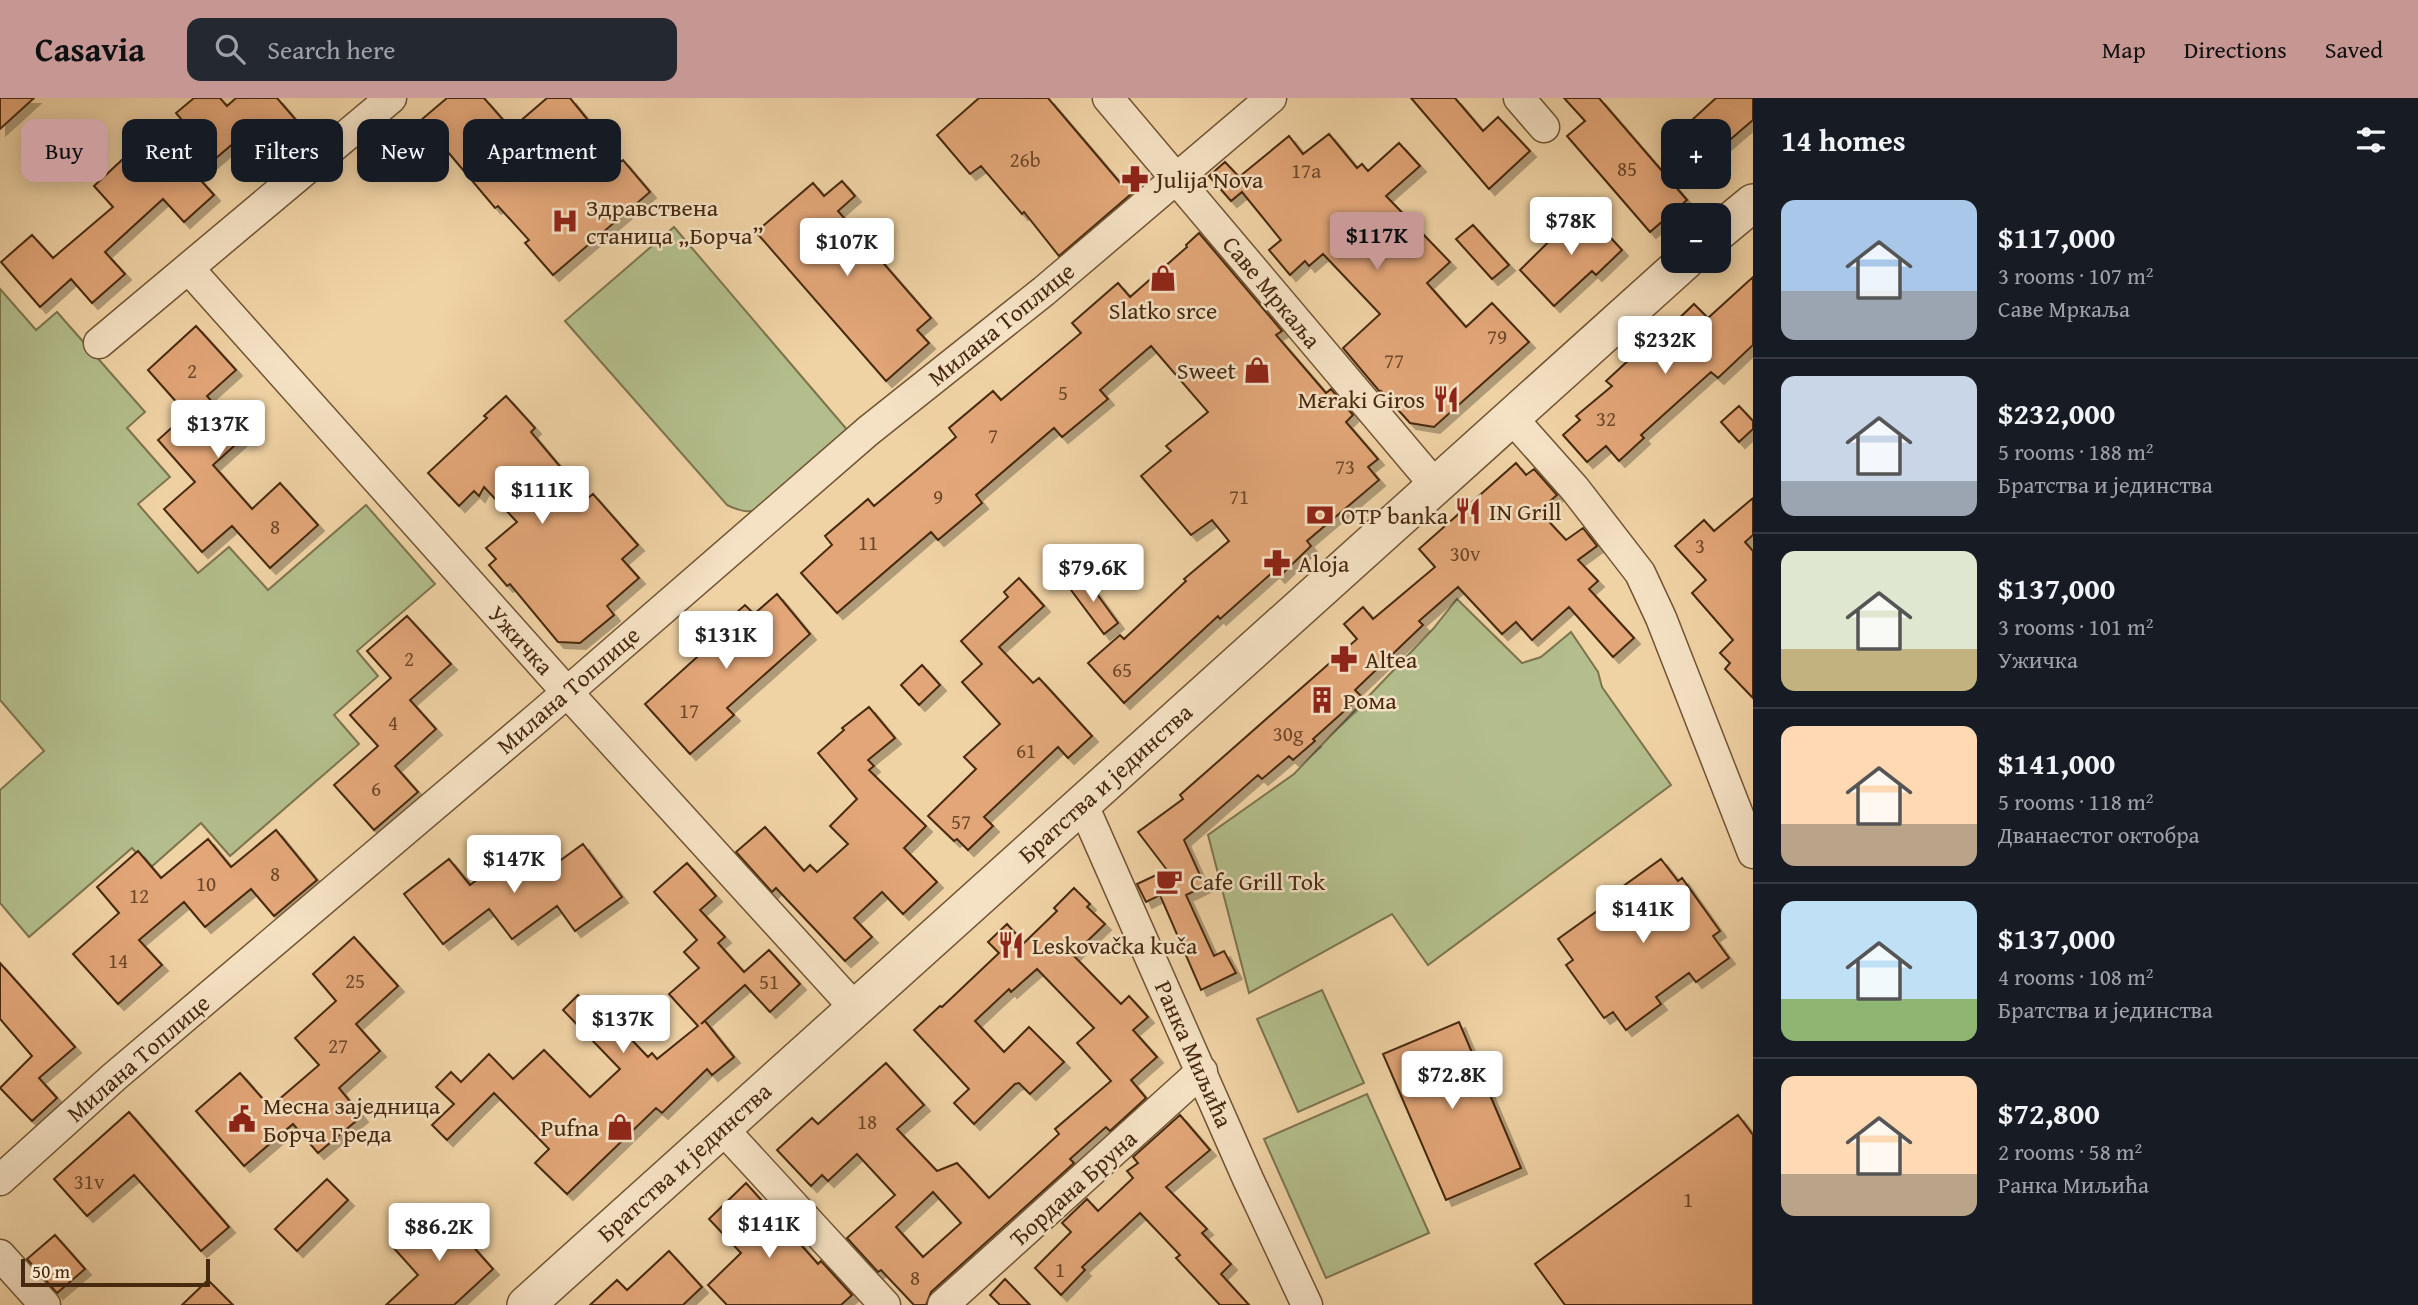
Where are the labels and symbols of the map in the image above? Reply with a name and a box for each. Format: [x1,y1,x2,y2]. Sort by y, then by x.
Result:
house number: 26b [1009,144,1041,175]
house number: 85 [1617,153,1637,184]
house number: 17a [1291,155,1321,186]
place label: Julija Nova [1153,162,1264,197]
pharmacy icon: Julija Nova [1120,164,1150,194]
place label: Здравствена станица „Борча” [586,190,763,253]
pin: $78K [1530,198,1612,257]
hospital icon: Здравствена станица „Борча” [550,206,580,236]
pin: $117K [1328,212,1426,272]
pin: $107K [798,218,896,278]
street label: Саве Мркаља [1214,228,1330,356]
street label: Милана Топлице [920,254,1082,394]
shop icon: Slatko srce [1148,263,1178,293]
place label: Slatko srce [1109,293,1217,328]
pin: $232K [1616,316,1714,376]
house number: 79 [1487,321,1507,352]
house number: 77 [1384,345,1404,376]
place label: Sweet [1177,353,1237,388]
house number: 2 [187,355,197,386]
shop icon: Sweet [1242,355,1272,385]
house number: 5 [1058,377,1068,408]
place label: Mεraki Giros [1298,382,1425,417]
restaurant icon: Mεraki Giros [1431,384,1461,414]
pin: $137K [169,400,267,460]
house number: 32 [1596,403,1616,434]
house number: 7 [988,420,998,451]
house number: 73 [1335,451,1355,482]
pin: $111K [493,466,591,526]
house number: 9 [933,481,943,512]
house number: 71 [1229,481,1249,512]
place label: IN Grill [1489,494,1562,529]
restaurant icon: IN Grill [1453,496,1483,526]
place label: OTP banka [1341,498,1449,533]
bank icon: OTP banka [1305,500,1335,530]
house number: 8 [270,511,280,542]
house number: 11 [858,527,878,558]
house number: 3 [1695,530,1705,561]
house number: 30v [1450,538,1481,569]
pin: $79.6K [1036,545,1150,604]
place label: Aloja [1298,546,1350,581]
pharmacy icon: Aloja [1262,548,1292,578]
street label: Ужичка [480,597,562,683]
pin: $131K [677,612,775,671]
street label: Милана Топлице [489,618,647,762]
place label: Altea [1365,642,1418,677]
house number: 2 [404,643,414,674]
pharmacy icon: Altea [1329,644,1359,674]
house number: 65 [1112,654,1132,685]
place label: Рома [1343,683,1397,718]
building icon: Рома [1307,685,1337,715]
house number: 17 [679,695,699,726]
street label: Братства и јединства [1010,695,1200,871]
house number: 4 [388,707,398,738]
house number: 30g [1273,718,1304,749]
house number: 61 [1016,735,1036,766]
house number: 6 [371,773,381,804]
house number: 57 [951,806,971,837]
pin: $147K [465,836,563,895]
house number: 8 [270,858,280,889]
place label: Cafe Grill Tok [1190,864,1326,899]
cafe icon: Cafe Grill Tok [1154,866,1184,896]
house number: 10 [196,868,216,899]
house number: 12 [129,880,149,911]
pin: $141K [1594,886,1692,945]
place label: Leskovačka kuča [1032,928,1198,963]
restaurant icon: Leskovačka kuča [996,930,1026,960]
house number: 14 [108,945,128,976]
house number: 25 [345,965,365,996]
house number: 51 [759,966,779,997]
street label: Ранка Миљића [1146,975,1242,1134]
street label: Милана Топлице [59,986,217,1130]
pin: $137K [574,996,672,1055]
house number: 27 [328,1030,348,1061]
pin: $72.8K [1395,1052,1509,1111]
street label: Братства и јединства [589,1074,779,1250]
place label: Месна заједница Борча Греда [263,1088,441,1151]
public building icon: Месна заједница Борча Греда [227,1104,257,1134]
house number: 18 [857,1106,877,1137]
place label: Pufna [541,1110,600,1145]
shop icon: Pufna [605,1112,635,1142]
street label: Ђордана Бруна [1002,1121,1145,1255]
house number: 31v [74,1166,105,1197]
house number: 1 [1683,1184,1693,1215]
pin: $141K [720,1200,818,1260]
pin: $86.2K [382,1204,496,1263]
house number: 1 [1055,1254,1065,1285]
scale bar [21,1256,210,1288]
house number: 8 [910,1262,920,1293]

